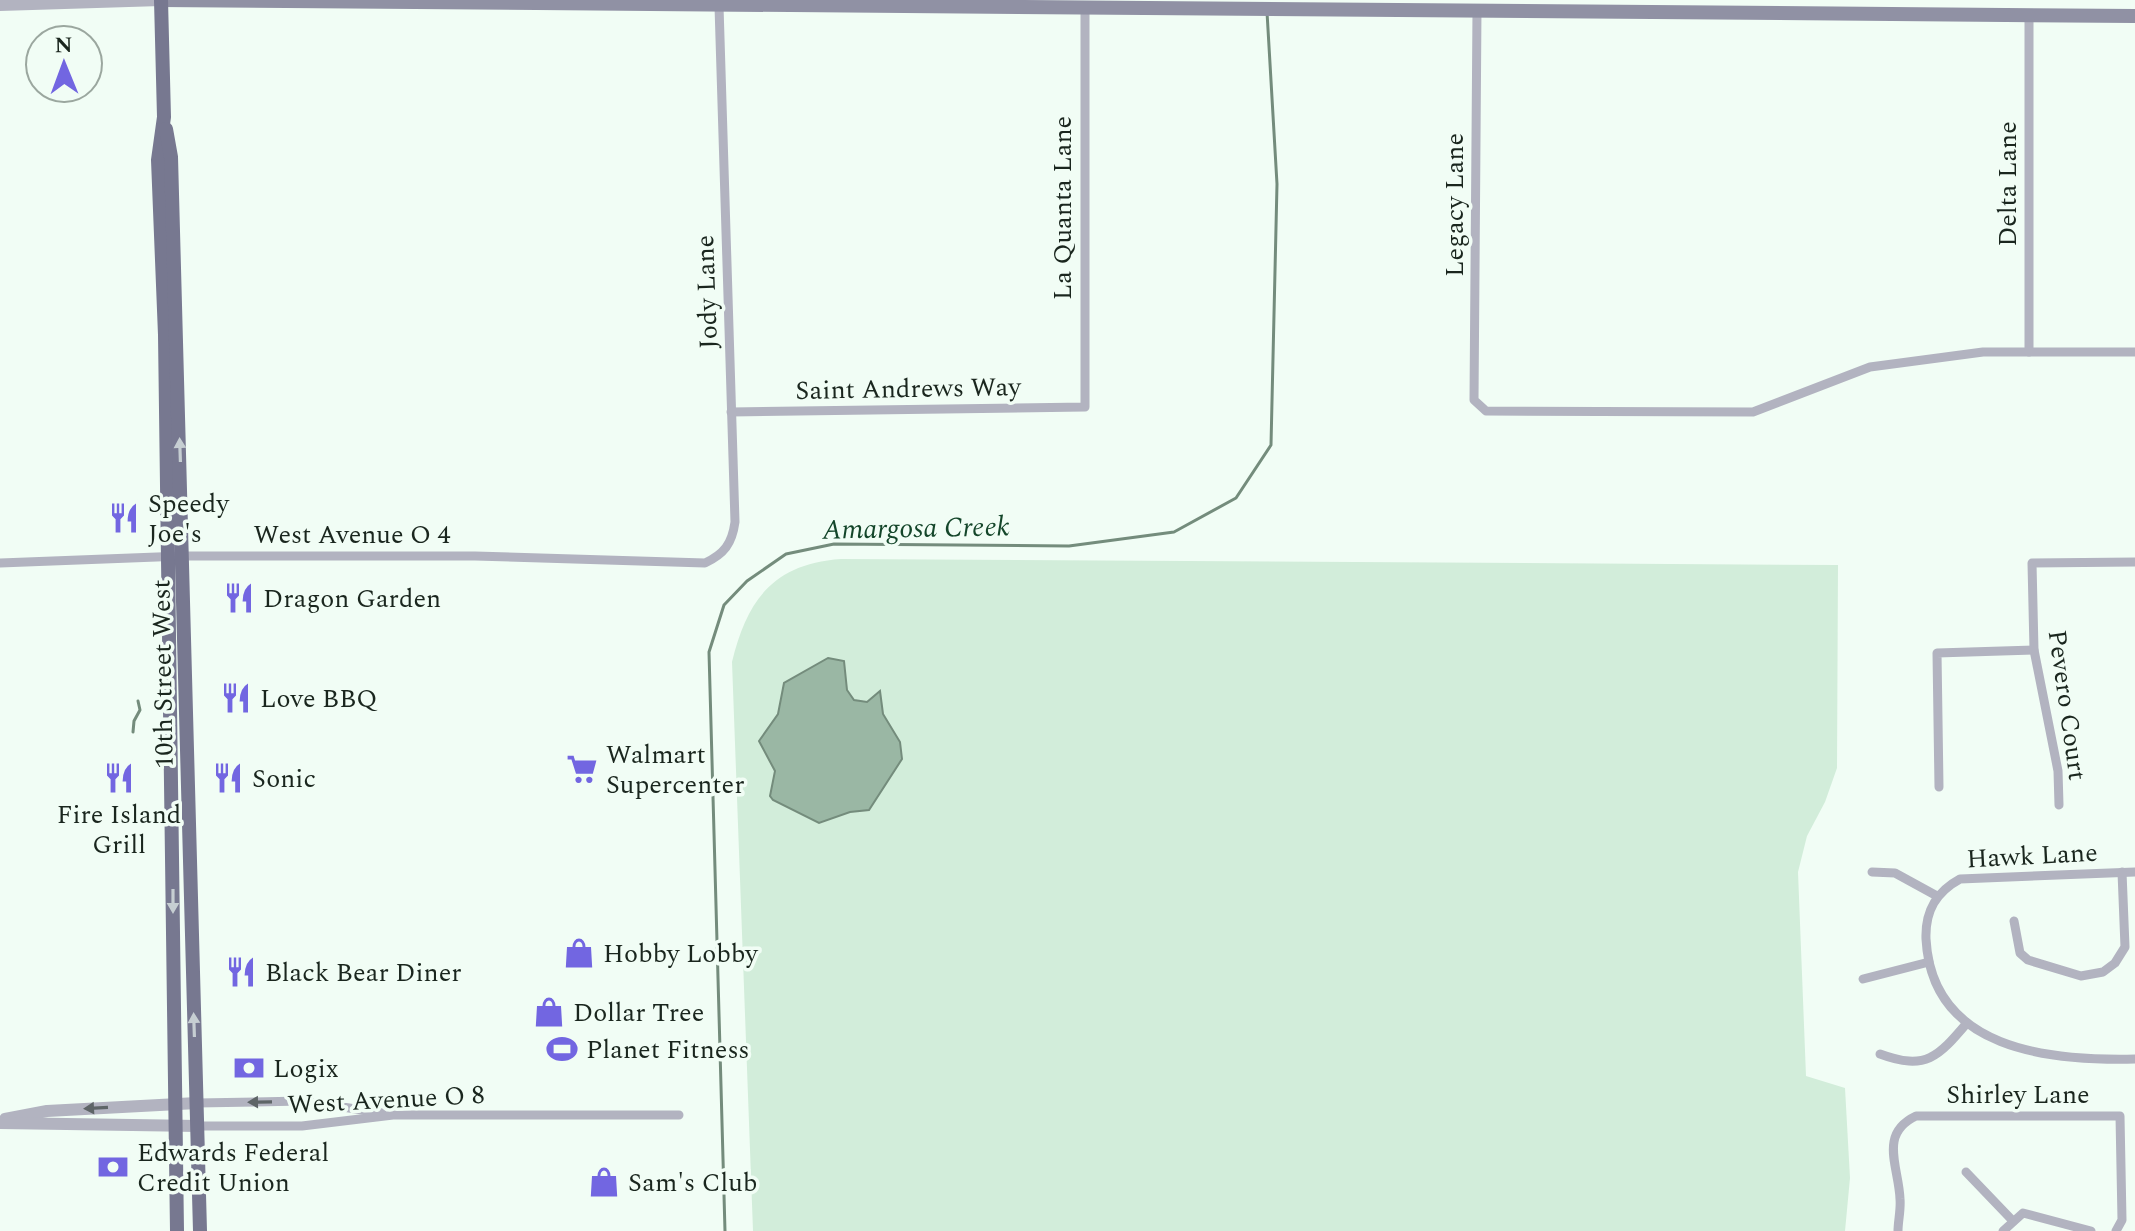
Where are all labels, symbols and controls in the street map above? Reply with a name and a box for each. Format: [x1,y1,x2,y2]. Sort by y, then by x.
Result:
north arrow [24,24,104,104]
text: N [54,29,73,62]
street label: La Quanta Lane [1043,116,1083,300]
street label: Delta Lane [1988,121,2028,247]
street label: Legacy Lane [1435,133,1475,277]
street label: Jody Lane [685,234,729,350]
street label: Saint Andrews Way [795,367,1023,411]
one-way arrow [173,437,186,462]
place label: Speedy Joe's [148,484,230,554]
restaurant icon: Speedy Joe's [107,501,141,535]
water label: Amargosa Creek [821,505,1010,552]
street label: West Avenue O 4 [253,515,451,555]
street label: 10th Street West [141,579,185,769]
place label: Dragon Garden [263,579,441,619]
restaurant icon: Dragon Garden [222,581,256,615]
street label: Pevero Court [2037,627,2097,783]
place label: Love BBQ [260,679,377,719]
restaurant icon: Love BBQ [219,681,253,715]
place label: Walmart Supercenter [606,735,744,805]
supermarket icon: Walmart Supercenter [565,752,599,786]
place label: Sonic [252,759,316,799]
restaurant icon: Fire Island Grill [102,761,136,795]
restaurant icon: Sonic [211,761,245,795]
place label: Fire Island Grill [57,795,181,865]
street label: Hawk Lane [1965,833,2099,879]
one-way arrow [167,889,179,914]
place label: Hobby Lobby [603,934,759,974]
shop icon: Hobby Lobby [562,936,596,970]
place label: Black Bear Diner [265,953,462,993]
restaurant icon: Black Bear Diner [224,955,258,989]
place label: Dollar Tree [573,993,704,1033]
shop icon: Dollar Tree [532,995,566,1029]
one-way arrow [187,1012,200,1037]
place label: Planet Fitness [586,1030,750,1070]
sports icon: Planet Fitness [545,1032,579,1066]
place label: Logix [273,1049,339,1089]
bank icon: Logix [232,1051,266,1085]
street label: West Avenue O 8 [287,1075,485,1125]
street label: Shirley Lane [1946,1075,2090,1115]
one-way arrow [247,1096,272,1108]
one-way arrow [83,1102,108,1115]
place label: Edwards Federal Credit Union [137,1133,329,1203]
bank icon: Edwards Federal Credit Union [96,1150,130,1184]
place label: Sam's Club [628,1163,757,1203]
shop icon: Sam's Club [587,1165,621,1199]

